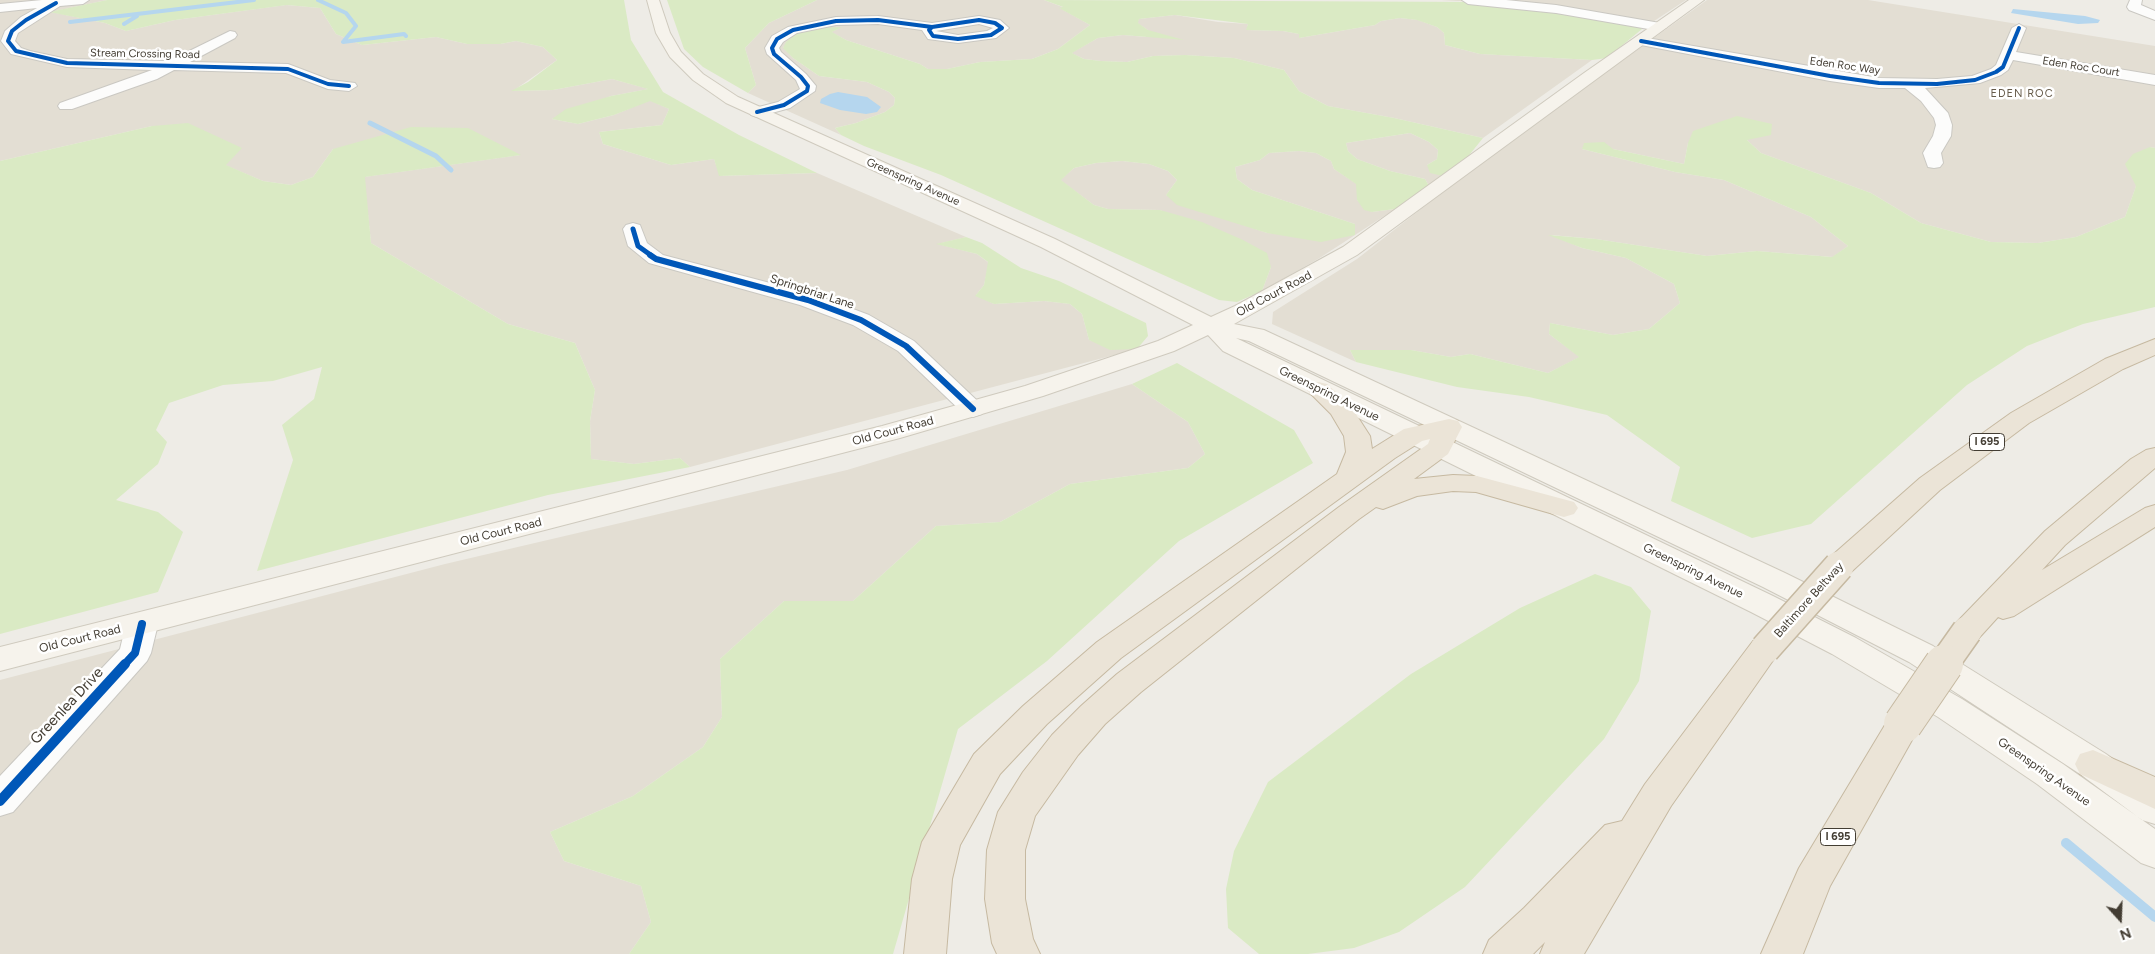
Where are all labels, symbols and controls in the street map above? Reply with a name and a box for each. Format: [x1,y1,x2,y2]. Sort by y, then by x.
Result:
street label: Stream Crossing Road [90,46,200,62]
street label: Eden Roc Court [2041,54,2121,80]
street label: Eden Roc Way [1809,55,1881,77]
district label: EDEN ROC [1989,87,2055,101]
street label: Greenspring Avenue [864,156,962,208]
street label: Old Court Road [1234,268,1314,320]
street label: Springbriar Lane [768,272,856,312]
street label: Greenspring Avenue [1277,363,1381,425]
street label: Old Court Road [851,413,935,449]
road number: I 695 [1970,434,2004,451]
street label: Old Court Road [459,515,543,549]
street label: Greenspring Avenue [1641,540,1745,602]
street label: Baltimore Beltway [1771,559,1847,641]
street label: Old Court Road [38,622,122,656]
street label: Greenlea Drive [27,664,107,748]
street label: Greenspring Avenue [1995,735,2093,809]
road number: I 695 [1820,829,1856,846]
north arrow [2095,894,2145,944]
text: N [2117,924,2133,943]

